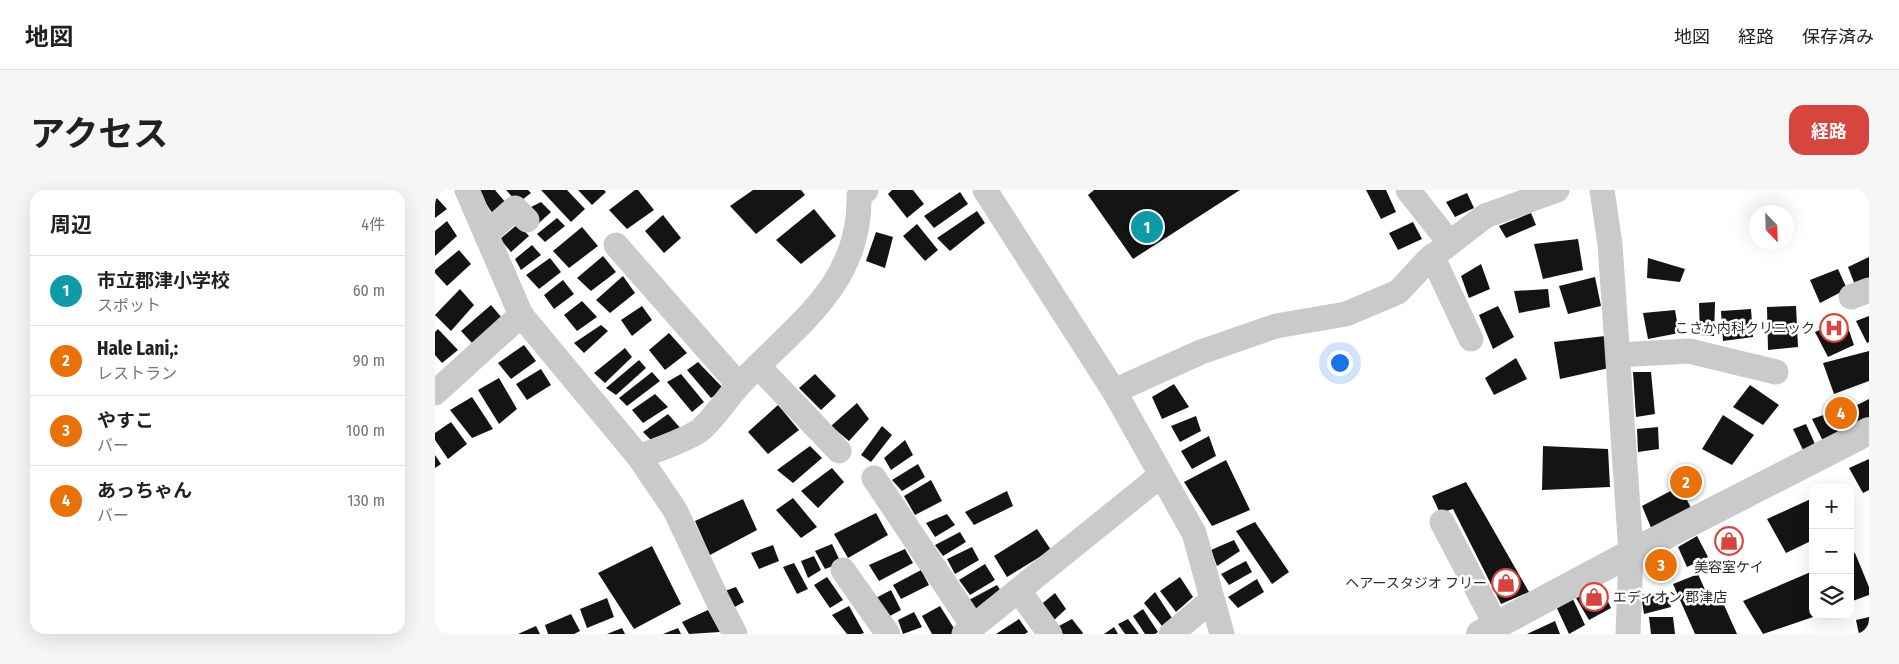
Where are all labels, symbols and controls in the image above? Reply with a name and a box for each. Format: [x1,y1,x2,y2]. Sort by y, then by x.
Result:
text: 地図 [25,23,73,51]
text: 地図 [1674,26,1710,48]
text: 経路 [1738,26,1774,48]
text: 保存済み [1802,26,1874,48]
button: 経路 [1789,105,1869,155]
text: アクセス [30,113,168,155]
north arrow [1749,205,1794,250]
pin: 1 [1131,208,1163,246]
text: 周辺 [50,212,92,238]
text: 4件 [361,215,385,234]
text: 市立郡津小学校 [97,269,230,292]
text: 1 [63,281,69,300]
text: 60 m [353,281,385,300]
text: スポット [97,296,161,315]
hospital icon: こさか内科クリニック [1819,313,1849,343]
place label: こさか内科クリニック [1675,320,1815,337]
text: Hale Lani,: [97,337,178,360]
your location [1327,350,1353,376]
text: 2 [62,351,70,370]
text: 90 m [353,351,385,370]
text: レストラン [97,364,177,383]
pin: 4 [1825,394,1857,432]
text: やすこ [97,409,154,432]
text: 3 [62,421,70,440]
text: 100 m [346,421,385,440]
text: バー [97,436,129,455]
pin: 2 [1670,463,1702,501]
text: あっちゃん [97,479,192,502]
map controls [1809,484,1854,619]
button: + [1809,484,1854,529]
text: 4 [62,491,70,510]
text: 130 m [347,491,385,510]
text: バー [97,506,129,525]
shop icon: 美容室ケイ [1714,526,1744,556]
button: − [1809,529,1854,574]
pin: 3 [1645,546,1677,584]
place label: 美容室ケイ [1694,559,1764,576]
shop icon: ヘアースタジオ フリー [1491,568,1521,598]
button: layers [1809,574,1854,619]
place label: ヘアースタジオ フリー [1345,575,1487,592]
shop icon: エディオン 郡津店 [1579,582,1609,612]
place label: エディオン 郡津店 [1613,589,1727,606]

